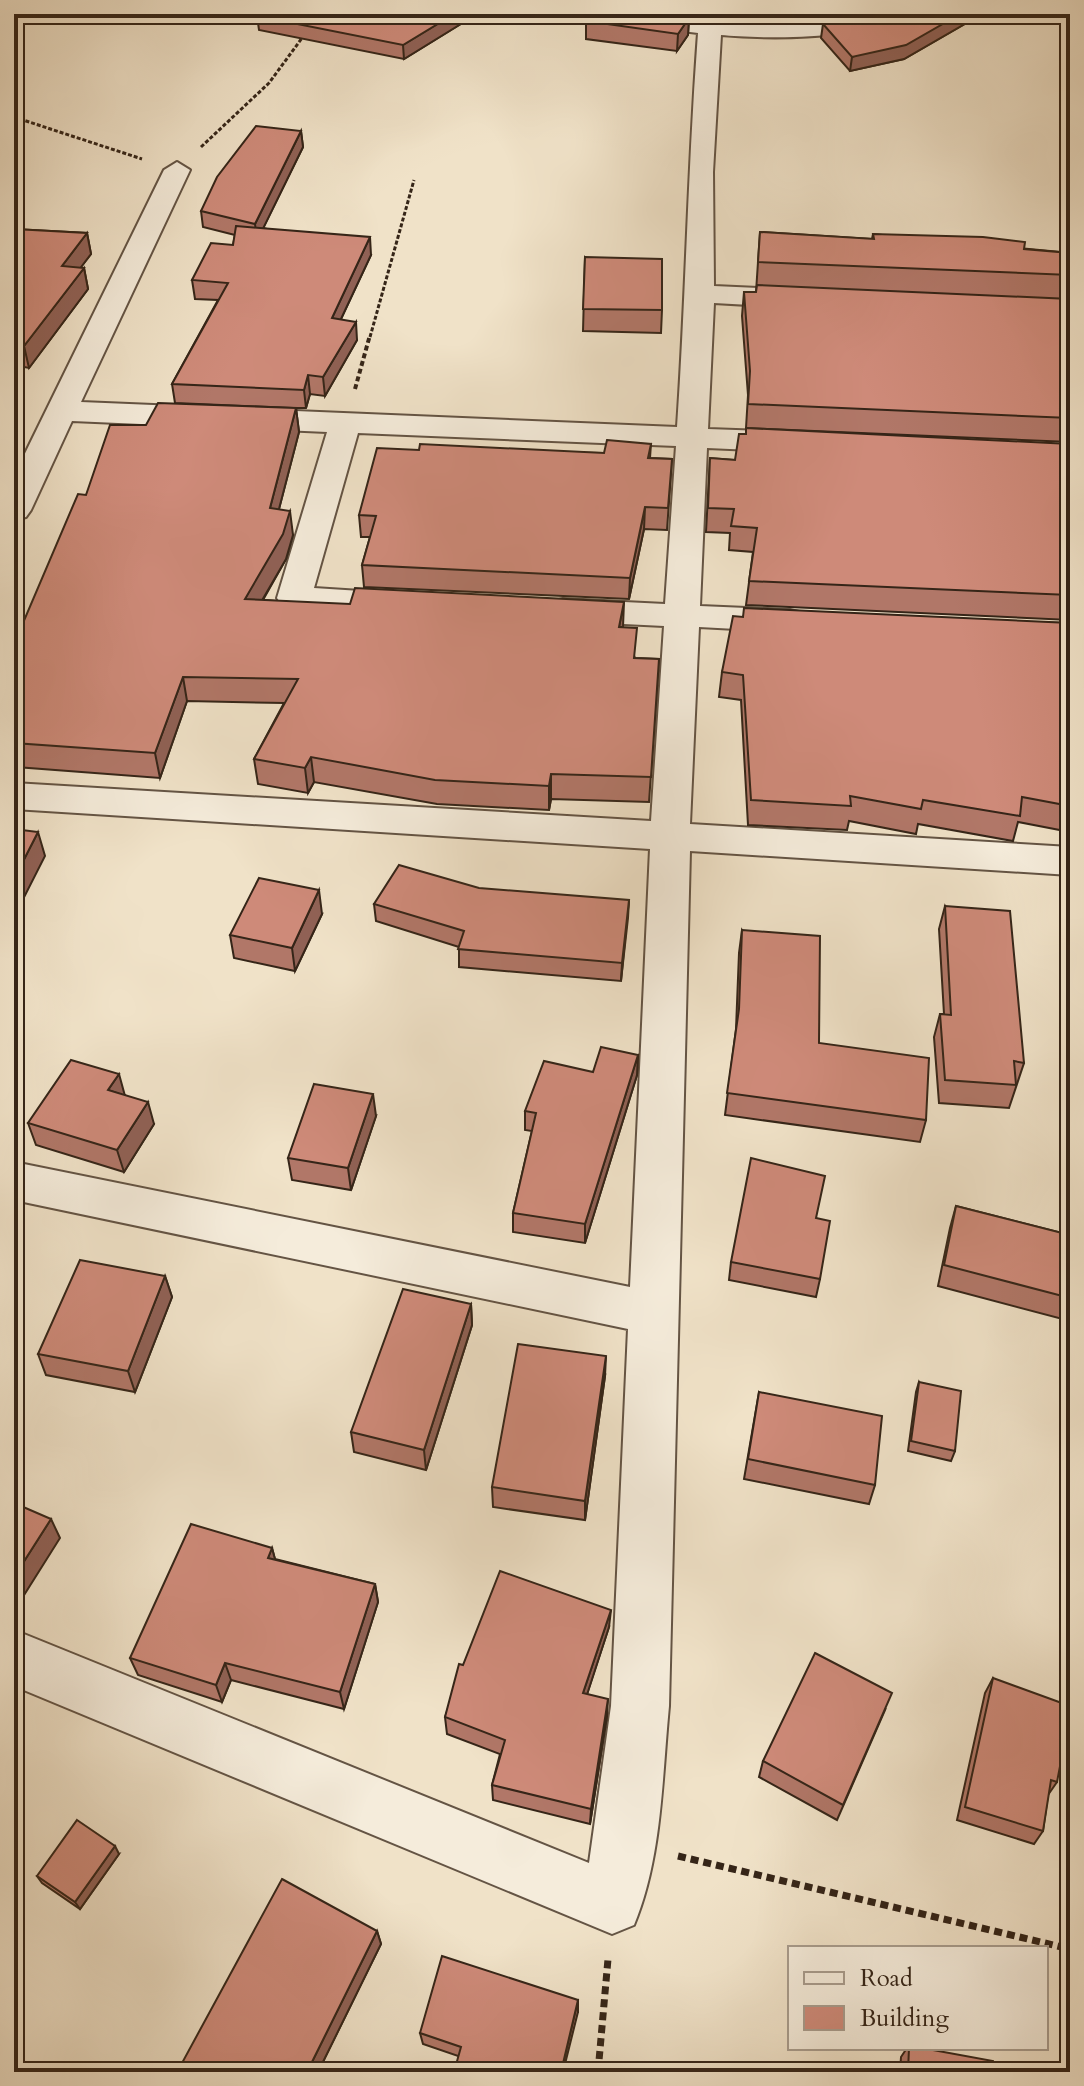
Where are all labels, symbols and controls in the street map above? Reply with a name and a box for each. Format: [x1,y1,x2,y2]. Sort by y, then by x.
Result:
legend [788,1946,1048,2050]
text: Road [860,1962,913,1995]
text: Building [860,2002,950,2035]

